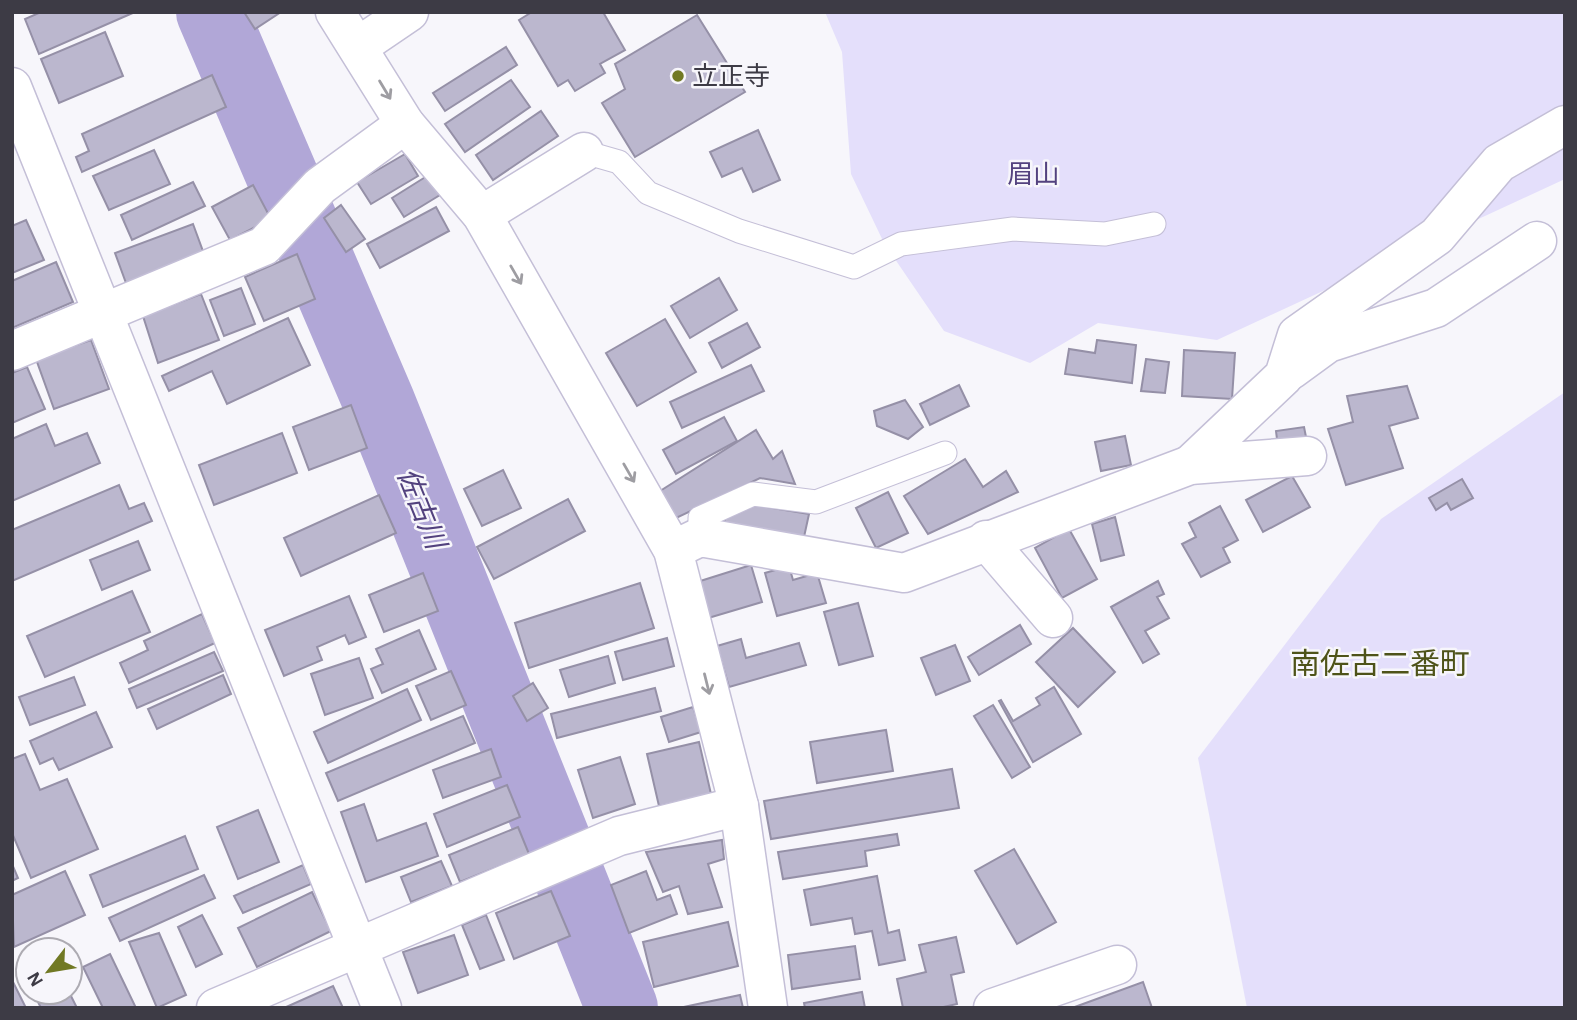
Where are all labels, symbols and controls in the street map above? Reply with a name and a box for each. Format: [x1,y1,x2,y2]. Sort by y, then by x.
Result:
place label: 立正寺 [692,62,770,90]
marker: 立正寺 [670,68,686,84]
one-way arrow [378,80,392,100]
park label: 眉山 [1007,161,1059,188]
one-way arrow [510,264,523,285]
one-way arrow [622,462,636,482]
water label: 佐古川 [391,464,452,556]
district label: 南佐古二番町 [1290,648,1470,680]
one-way arrow [701,672,714,695]
north arrow [14,936,84,1006]
text: N [24,968,47,990]

